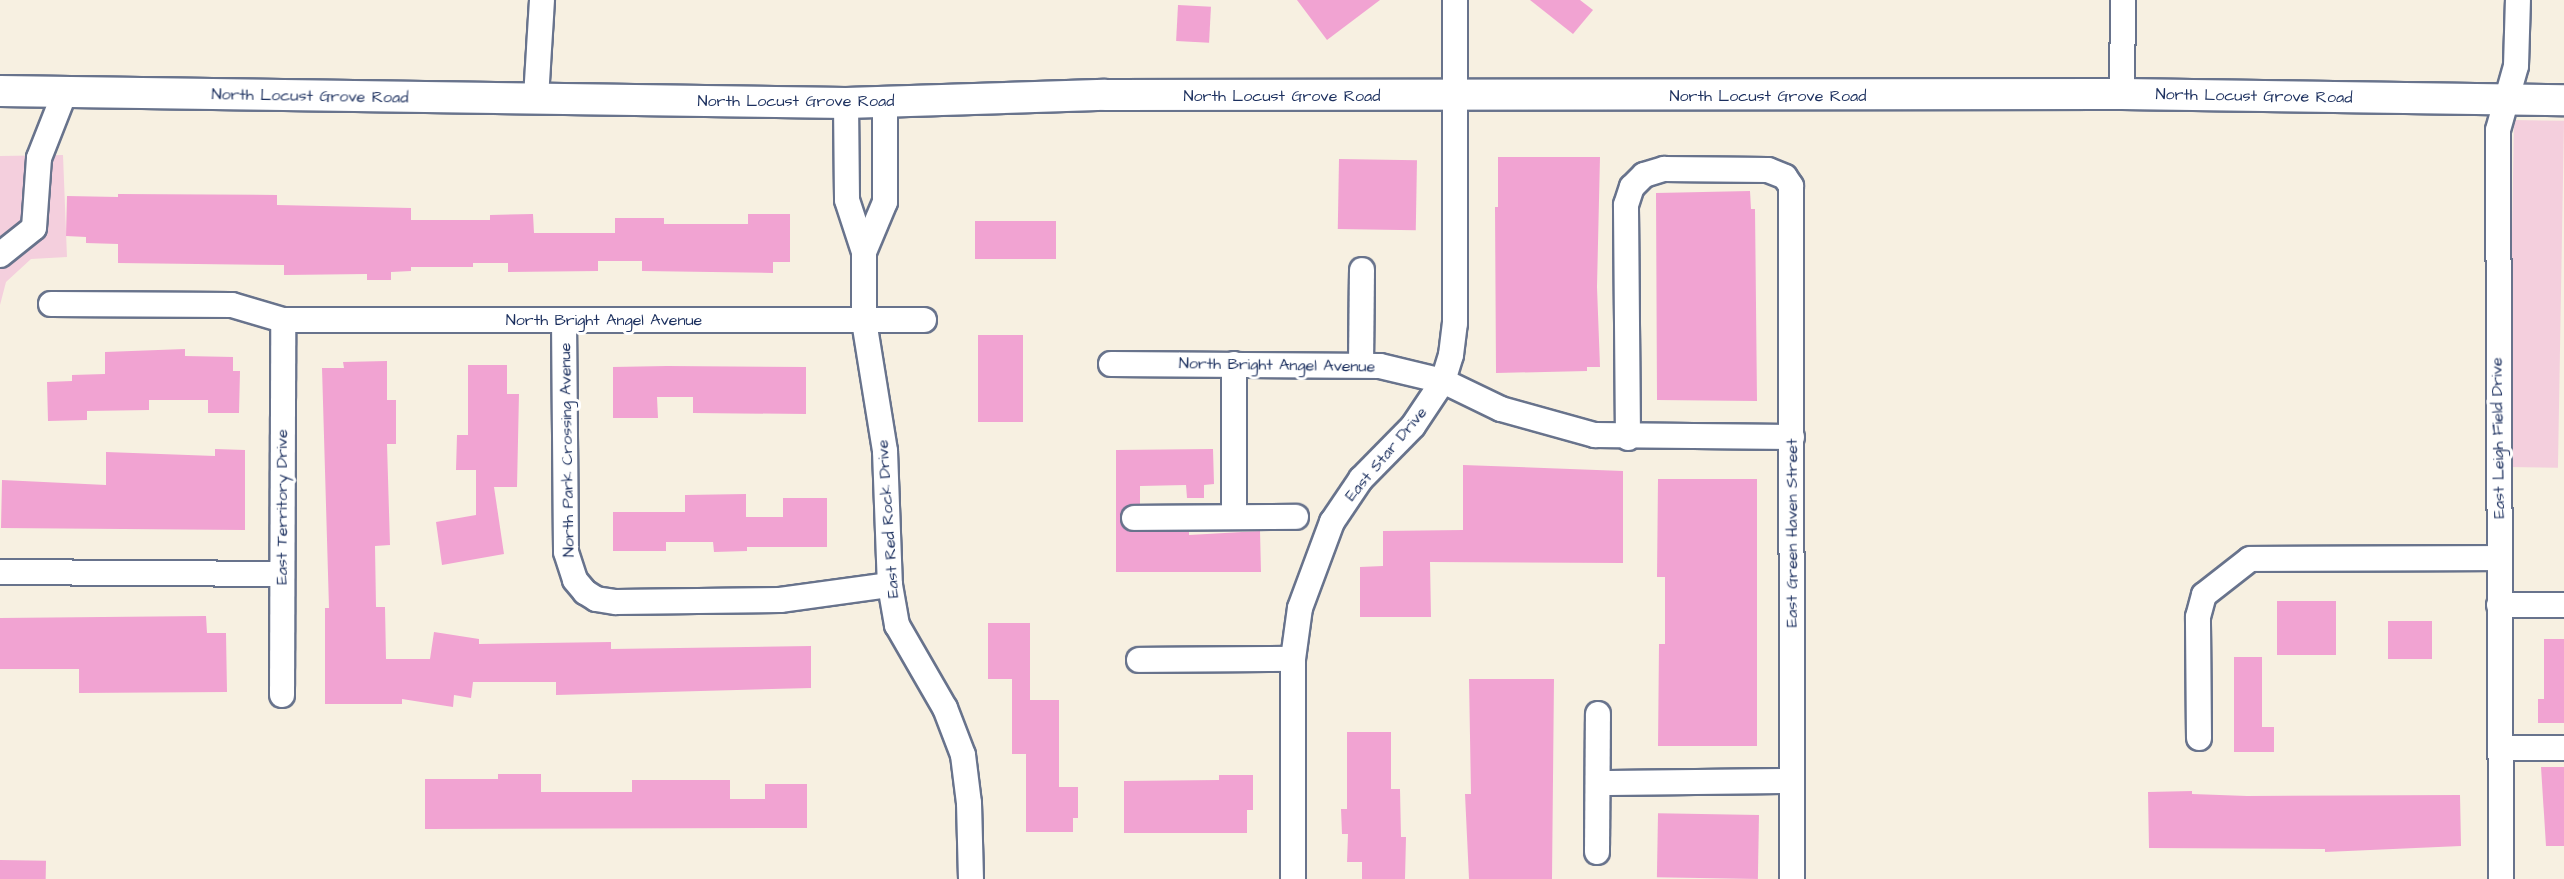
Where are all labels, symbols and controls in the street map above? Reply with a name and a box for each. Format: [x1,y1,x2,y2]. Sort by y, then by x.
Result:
street label: North Locust Grove Road [211,85,409,107]
street label: North Locust Grove Road [2155,85,2353,107]
street label: North Locust Grove Road [1184,86,1380,106]
street label: North Locust Grove Road [1670,86,1866,106]
street label: North Locust Grove Road [698,91,894,111]
street label: North Bright Angel Avenue [506,310,702,330]
street label: North Park Crossing Avenue [556,343,578,557]
street label: North Bright Angel Avenue [1179,354,1375,376]
street label: East Leigh Field Drive [2487,357,2509,519]
street label: East Star Drive [1341,403,1431,505]
street label: East Territory Drive [272,429,292,585]
street label: East Red Rock Drive [873,439,903,599]
street label: East Green Haven Street [1782,439,1802,627]

